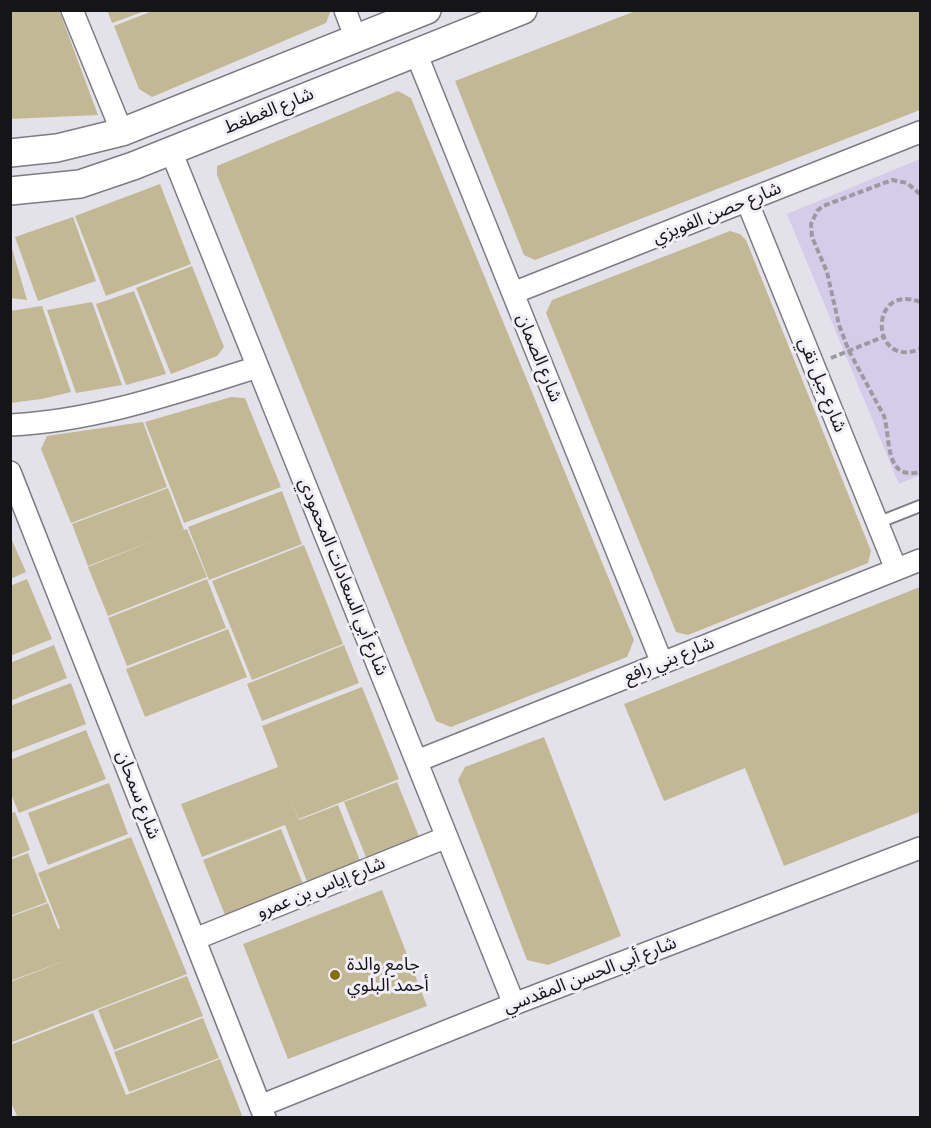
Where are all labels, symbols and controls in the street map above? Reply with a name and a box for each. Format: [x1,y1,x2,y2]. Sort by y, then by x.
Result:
street label: شارع الغطغط [221,83,317,139]
street label: شارع حصن الفويزي [650,177,784,249]
street label: شارع الصمان [512,311,566,405]
street label: شارع جبل نقي [793,335,851,435]
street label: شارع أبي السعادات المحمودي [293,475,393,679]
street label: شارع بني رافع [621,632,717,688]
street label: شارع سمحان [111,748,165,842]
street label: شارع إياس بن عمرو [254,852,388,924]
street label: شارع أبي الحسن المقدسي [500,932,680,1018]
place label: جامع والدة أحمد البلوي [347,954,429,996]
marker: جامع والدة أحمد البلوي [328,968,342,982]

